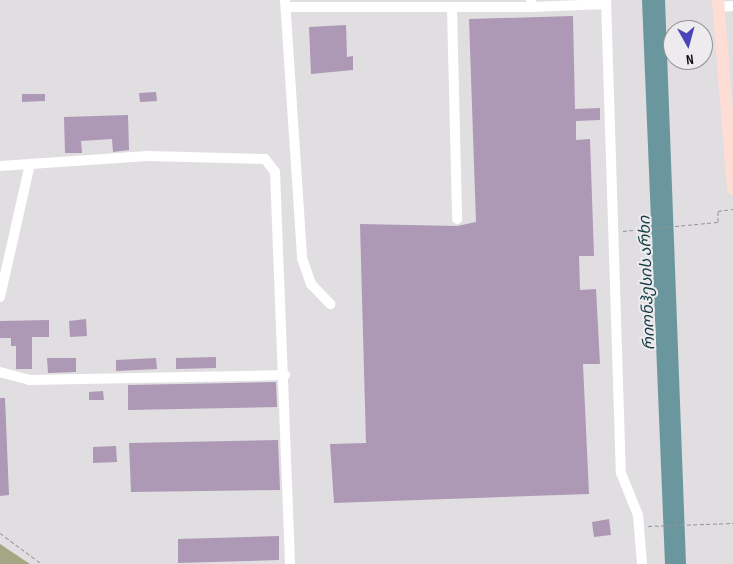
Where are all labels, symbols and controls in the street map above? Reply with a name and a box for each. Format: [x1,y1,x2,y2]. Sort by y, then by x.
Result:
north arrow [663,20,713,70]
text: N [685,50,695,68]
water label: რიონჰესის არხი [636,216,660,350]

